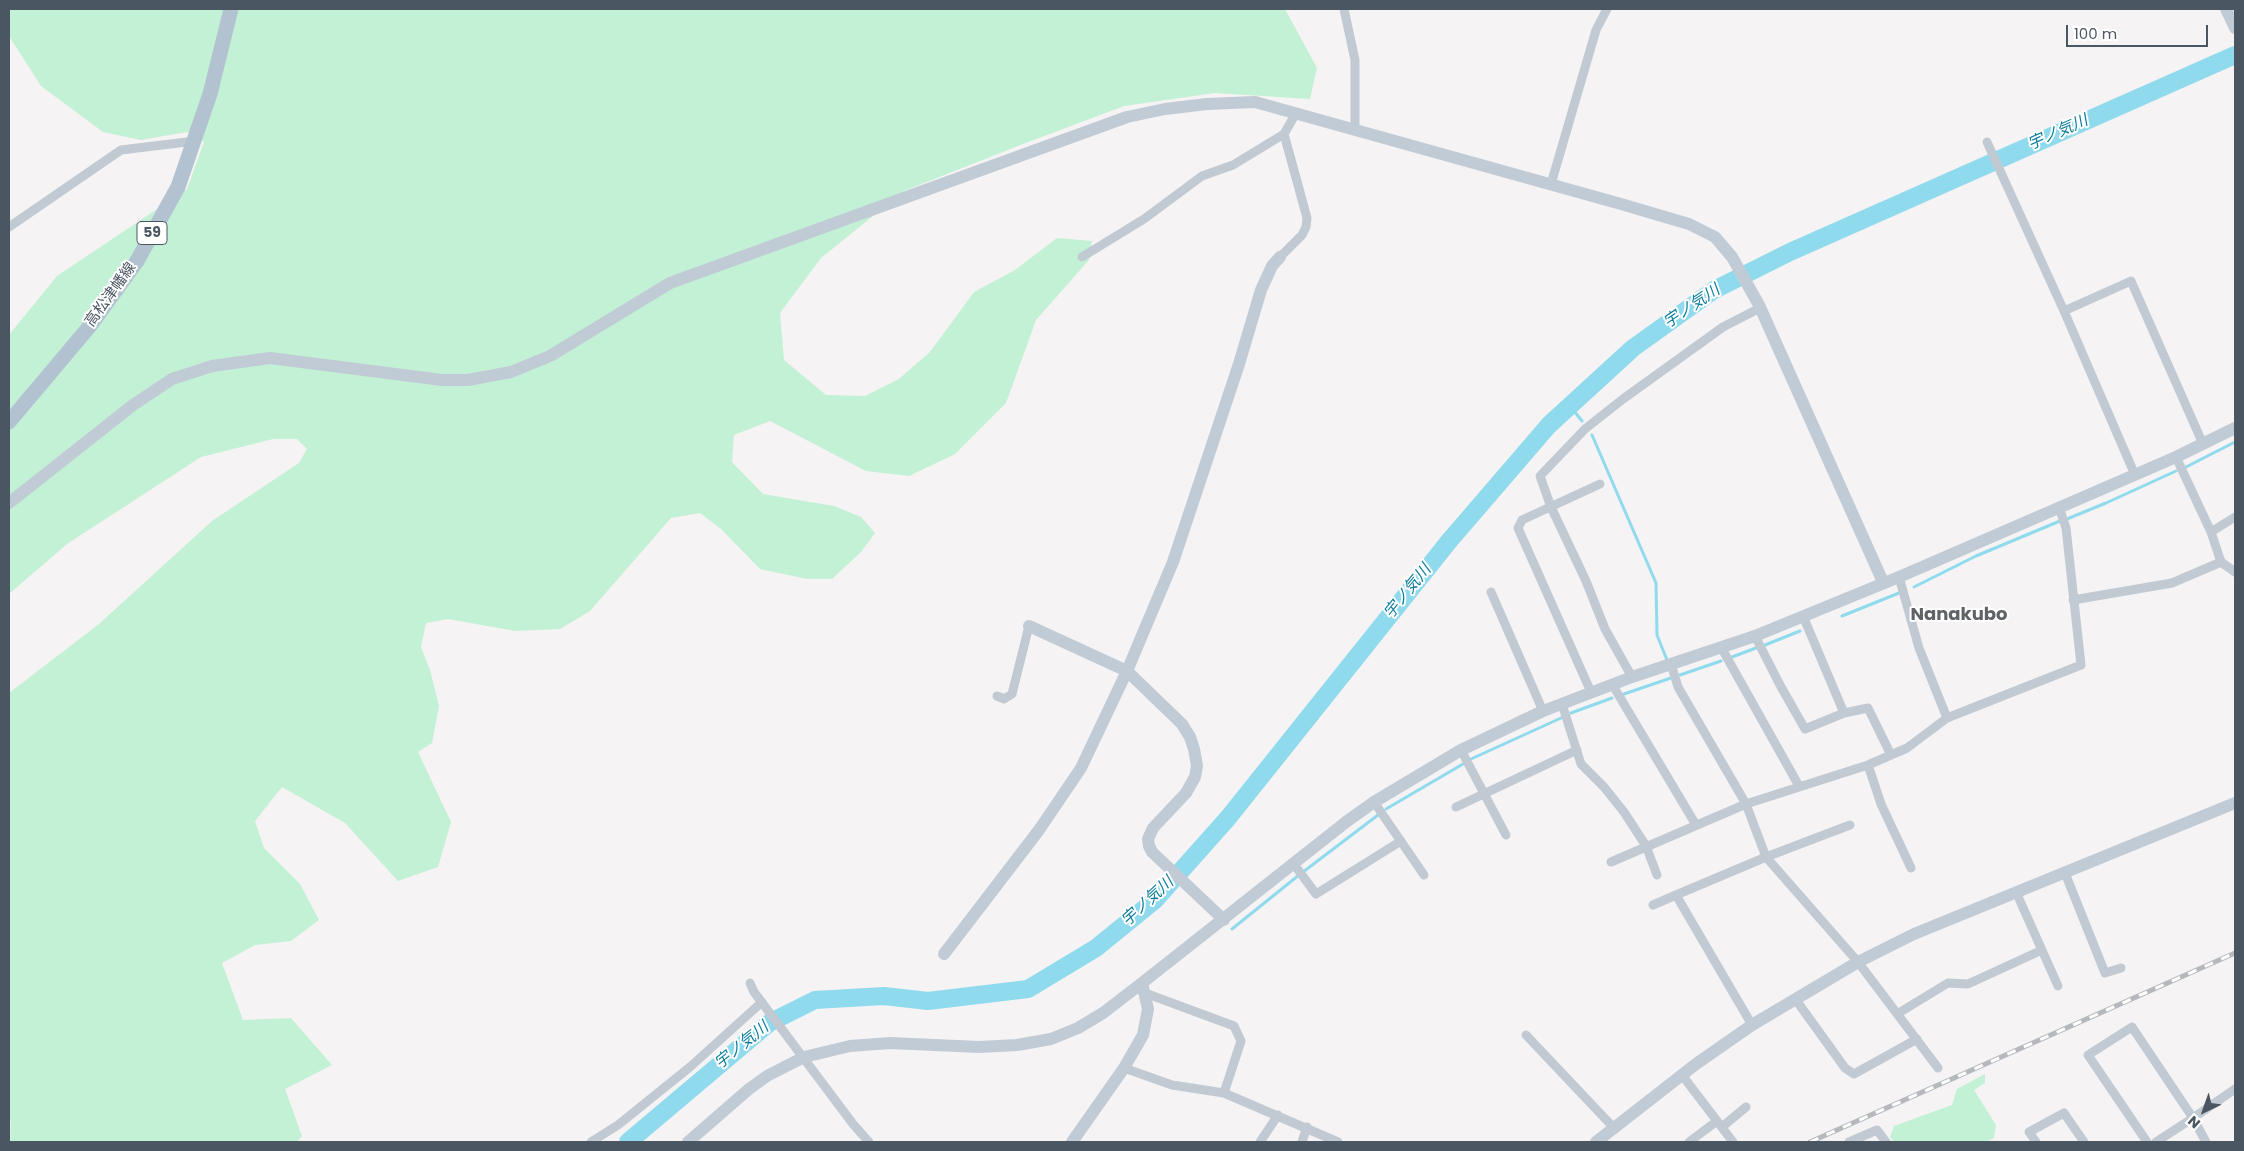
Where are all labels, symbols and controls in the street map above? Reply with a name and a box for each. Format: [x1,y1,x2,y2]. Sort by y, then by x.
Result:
scale bar [2069,15,2212,47]
text: 100 m [2074,23,2117,44]
water label: 宇ノ気川 [2025,111,2091,155]
road number: 59 [137,222,167,244]
street label: 高松津幡線 [82,259,140,331]
water label: 宇ノ気川 [1660,281,1724,333]
water label: 宇ノ気川 [1380,561,1436,623]
district label: Nanakubo [1910,604,2008,626]
water label: 宇ノ気川 [1118,873,1178,931]
water label: 宇ノ気川 [711,1018,773,1074]
north arrow [2179,1086,2229,1136]
text: N [2183,1111,2205,1133]

